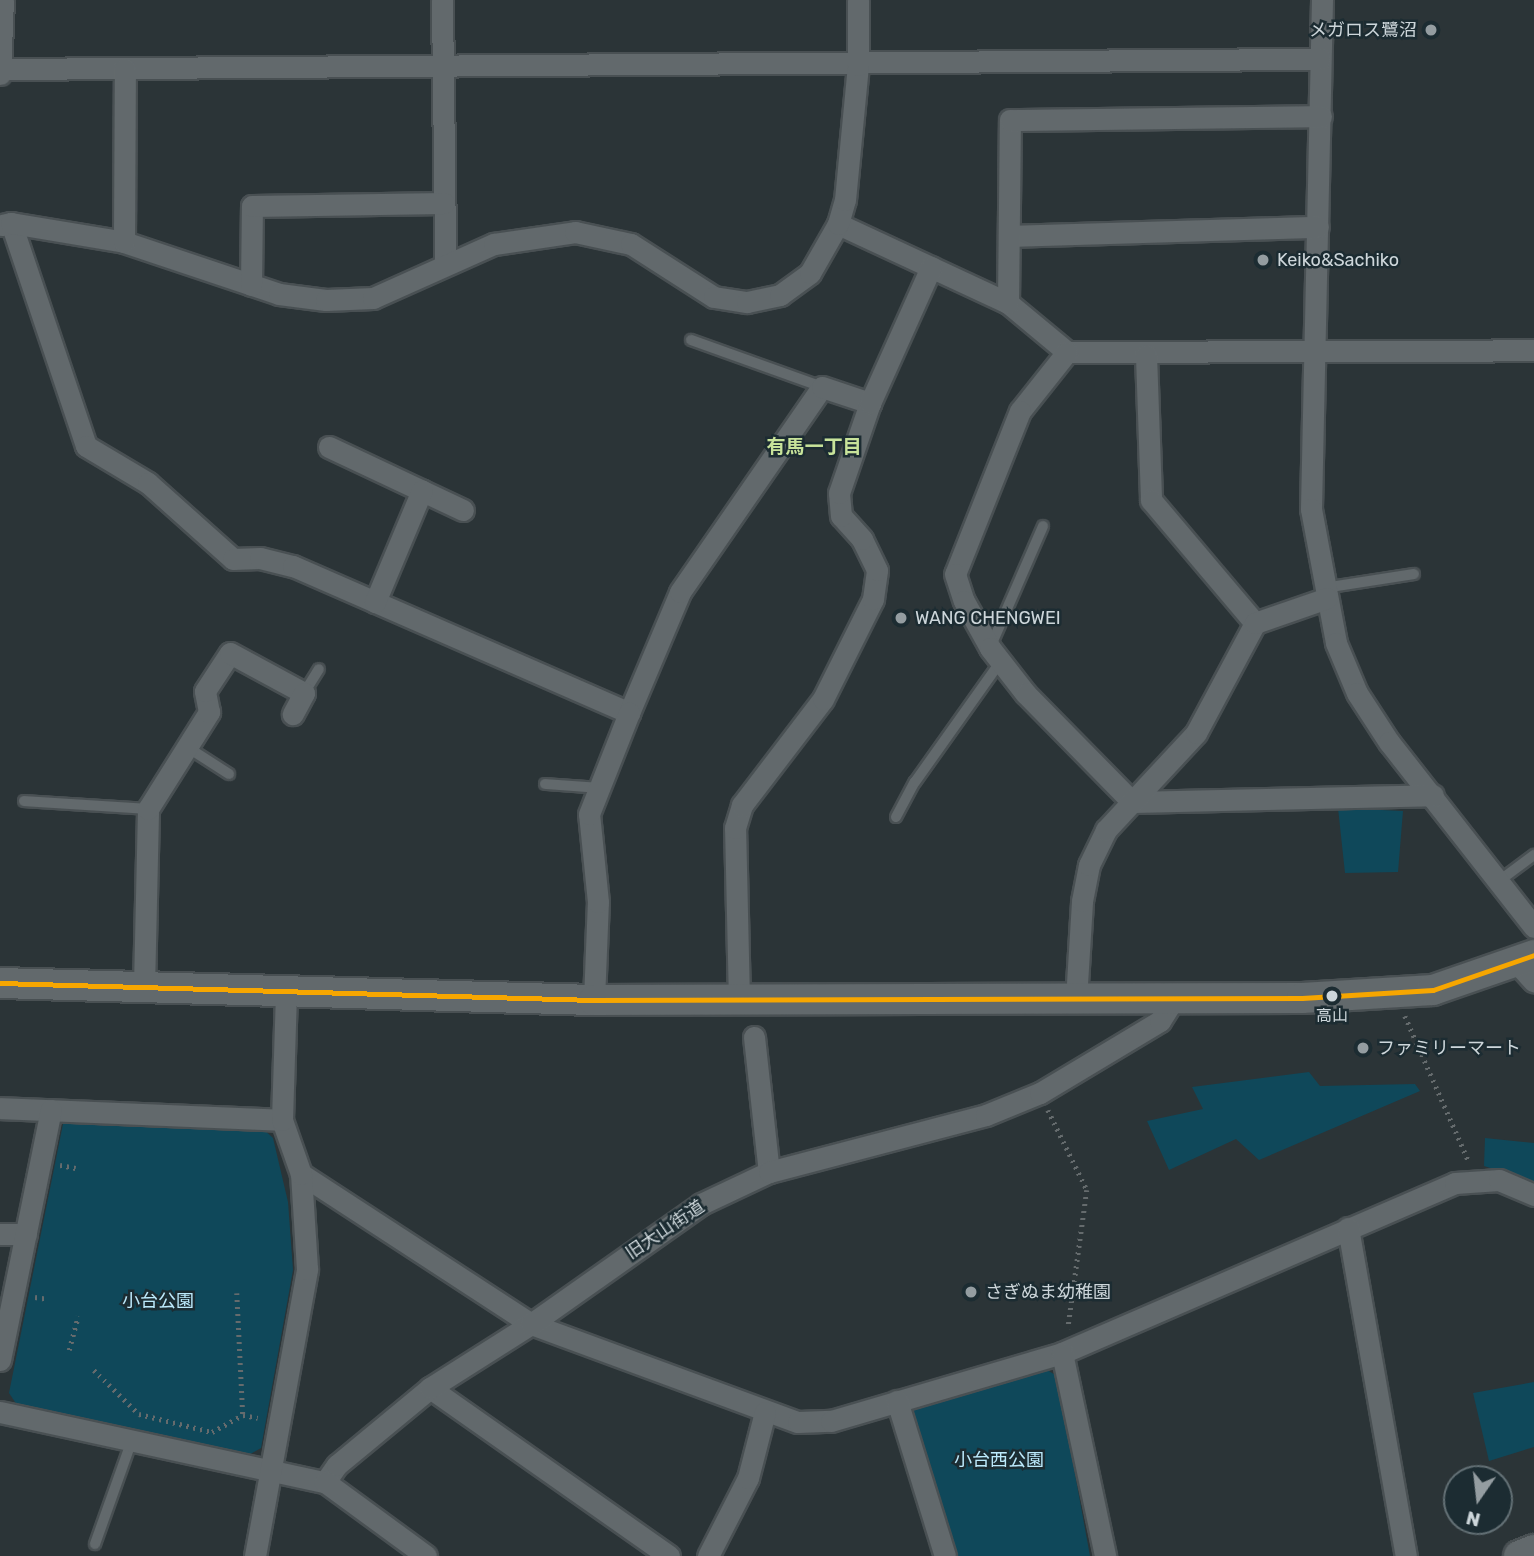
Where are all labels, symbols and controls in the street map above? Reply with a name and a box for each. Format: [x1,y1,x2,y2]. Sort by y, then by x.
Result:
place label: メガロス鷺沼 [1309,19,1417,41]
marker: メガロス鷺沼 [1423,22,1439,38]
place label: Keiko&Sachiko [1277,249,1399,271]
marker: Keiko&Sachiko [1255,252,1271,268]
district label: 有馬一丁目 [767,436,861,458]
place label: WANG CHENGWEI [915,607,1061,629]
marker: WANG CHENGWEI [893,610,909,626]
marker: 高山 [1325,989,1339,1003]
place label: 高山 [1316,1006,1348,1026]
place label: ファミリーマート [1377,1037,1521,1059]
marker: ファミリーマート [1355,1040,1371,1056]
street label: 旧大山街道 [622,1196,708,1264]
place label: さぎぬま幼稚園 [985,1281,1111,1303]
marker: さぎぬま幼稚園 [963,1284,979,1300]
park label: 小台公園 [122,1290,194,1312]
park label: 小台西公園 [954,1449,1044,1471]
north arrow [1443,1465,1513,1535]
text: N [1464,1506,1483,1532]

